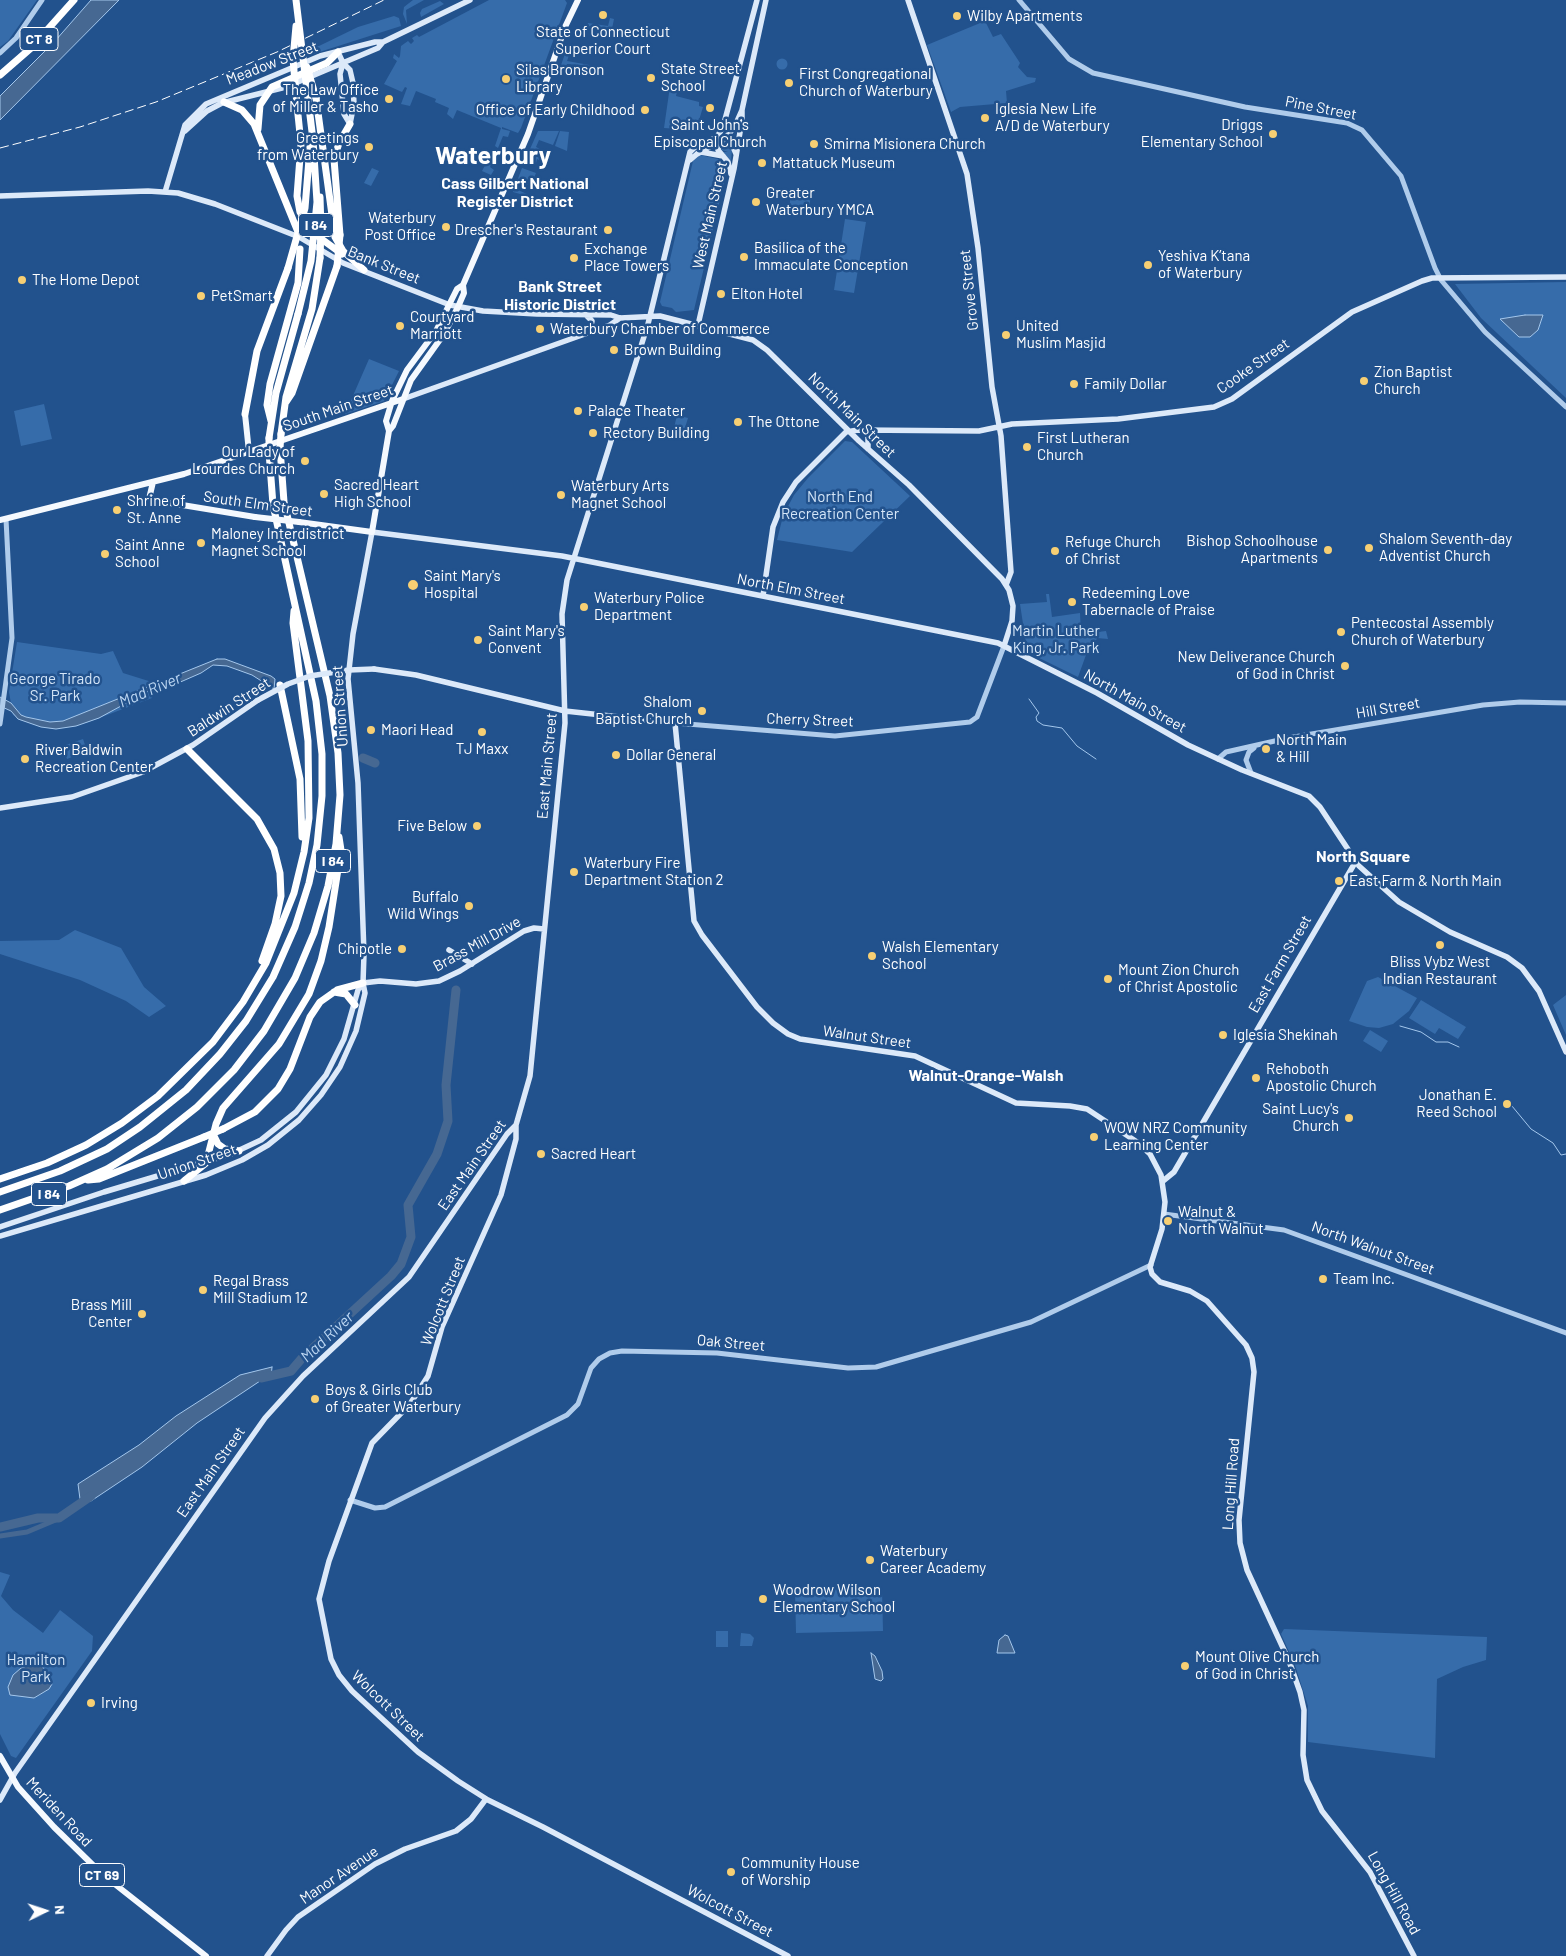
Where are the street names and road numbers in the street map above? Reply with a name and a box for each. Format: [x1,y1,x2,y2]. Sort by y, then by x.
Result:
road number: CT 8 [20,28,58,50]
street label: Meadow Street [223,37,321,89]
street label: Pine Street [1284,92,1358,124]
street label: West Main Street [689,159,731,271]
road number: I 84 [298,214,334,236]
street label: Bank Street [345,242,423,288]
street label: Grove Street [956,249,982,331]
street label: Cooke Street [1213,334,1293,398]
street label: North Main Street [804,369,900,461]
street label: South Main Street [280,381,396,435]
street label: South Elm Street [202,487,314,521]
street label: North Elm Street [736,570,846,608]
street label: Union Street [328,665,352,747]
street label: North Main Street [1080,665,1190,737]
street label: Baldwin Street [184,674,274,740]
street label: Hill Street [1355,694,1421,722]
street label: Cherry Street [766,709,854,731]
street label: East Main Street [533,712,561,820]
road number: I 84 [316,849,350,872]
street label: Brass Mill Drive [430,912,524,976]
street label: East Farm Street [1245,912,1315,1016]
street label: Walnut Street [822,1022,912,1052]
street label: East Main Street [434,1116,510,1214]
street label: Union Street [155,1140,239,1184]
road number: I 84 [32,1182,66,1206]
street label: North Walnut Street [1309,1217,1437,1279]
street label: Wolcott Street [417,1254,469,1348]
street label: Oak Street [696,1331,766,1355]
street label: East Main Street [173,1423,249,1521]
street label: Long Hill Road [1219,1437,1243,1531]
street label: Wolcott Street [348,1667,428,1745]
street label: Meriden Road [22,1774,96,1850]
street label: Manor Avenue [296,1842,382,1908]
street label: Long Hill Road [1364,1848,1424,1938]
road number: CT 69 [80,1864,124,1886]
street label: Wolcott Street [684,1881,776,1941]

